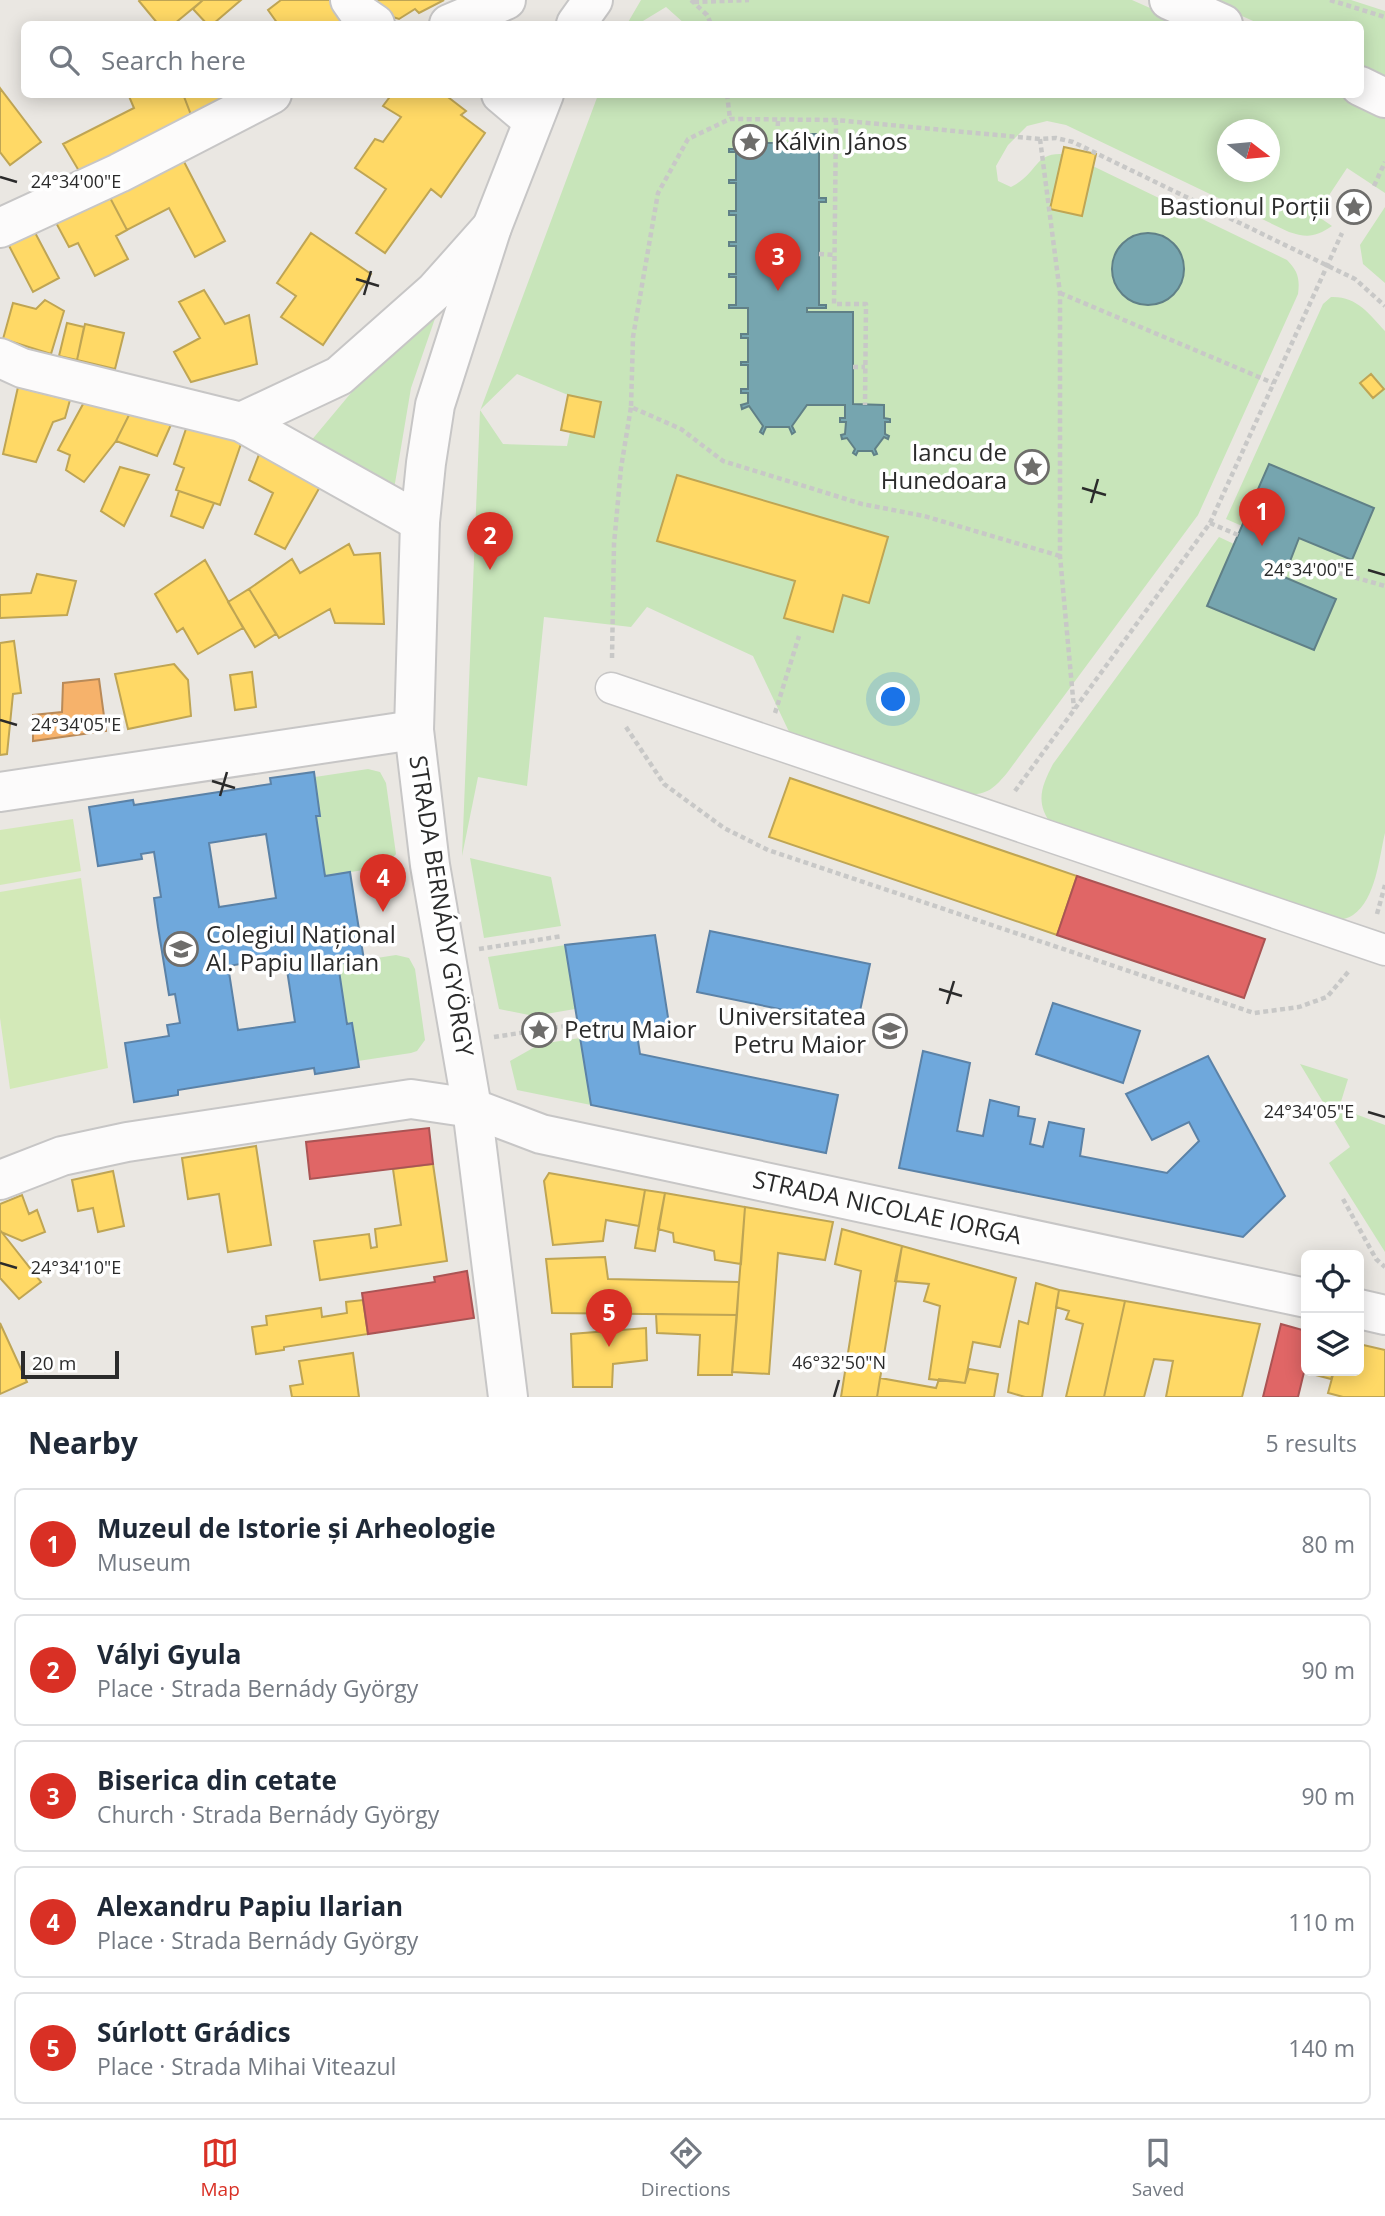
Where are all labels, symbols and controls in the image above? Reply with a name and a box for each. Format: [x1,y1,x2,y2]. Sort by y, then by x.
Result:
search box [21,21,1364,98]
icon: search [45,41,83,79]
text: Search here [101,42,246,78]
north arrow [1217,119,1280,182]
place icon: Kálvin János [731,123,769,161]
place label: Kálvin János [774,124,907,157]
text: 24°34'00"E [31,169,121,193]
place icon: Bastionul Porții [1335,188,1373,226]
place label: Bastionul Porții [1160,189,1330,222]
pin: 3 [755,233,801,291]
place label: Iancu de Hunedoara [881,435,1007,496]
place icon: Iancu de Hunedoara [1013,448,1051,486]
pin: 1 [1239,488,1285,546]
pin: 2 [467,512,513,570]
text: 24°34'00"E [1264,557,1354,581]
your location [876,682,910,716]
text: 24°34'05"E [31,712,121,736]
street label: STRADA BERNÁDY GYÖRGY [402,753,483,1059]
pin: 4 [360,854,406,912]
place label: Colegiul Național Al. Papiu Ilarian [206,917,396,978]
school or university icon: Colegiul Național Al. Papiu Ilarian [162,930,200,968]
place label: Universitatea Petru Maior [718,999,866,1060]
place icon: Petru Maior [520,1011,558,1049]
place label: Petru Maior [564,1012,697,1045]
school or university icon: Universitatea Petru Maior [871,1012,909,1050]
text: 24°34'05"E [1264,1099,1354,1123]
street label: STRADA NICOLAE IORGA [750,1162,1025,1251]
map controls [1301,1250,1364,1376]
button: locate [1301,1250,1364,1313]
text: 24°34'10"E [31,1255,121,1279]
pin: 5 [586,1289,632,1347]
button: layers [1301,1313,1364,1376]
scale bar [21,1348,119,1380]
text: 20 m [32,1350,76,1376]
text: 46°32'50"N [792,1350,886,1374]
text: Nearby [28,1422,138,1463]
text: 5 results [1266,1427,1357,1459]
text: Muzeul de Istorie și Arheologie [97,1510,496,1546]
text: 1 [46,1528,60,1560]
text: 80 m [1301,1528,1355,1560]
text: Museum [97,1546,191,1578]
text: Vályi Gyula [97,1636,241,1672]
text: 2 [46,1654,60,1686]
text: 90 m [1301,1654,1355,1686]
text: Place · Strada Bernády György [97,1672,418,1704]
text: Biserica din cetate [97,1762,337,1798]
text: 3 [46,1780,60,1812]
text: 90 m [1301,1780,1355,1812]
text: Church · Strada Bernády György [97,1798,439,1830]
text: Alexandru Papiu Ilarian [97,1888,403,1924]
text: 4 [46,1906,60,1938]
text: 110 m [1288,1906,1355,1938]
text: Place · Strada Bernády György [97,1924,418,1956]
text: Súrlott Grádics [97,2014,291,2050]
text: 5 [46,2032,60,2064]
text: 140 m [1288,2032,1355,2064]
text: Place · Strada Mihai Viteazul [97,2050,396,2082]
tab: Map [201,2134,240,2202]
tab: Directions [641,2134,731,2202]
tab: Saved [1132,2134,1184,2202]

